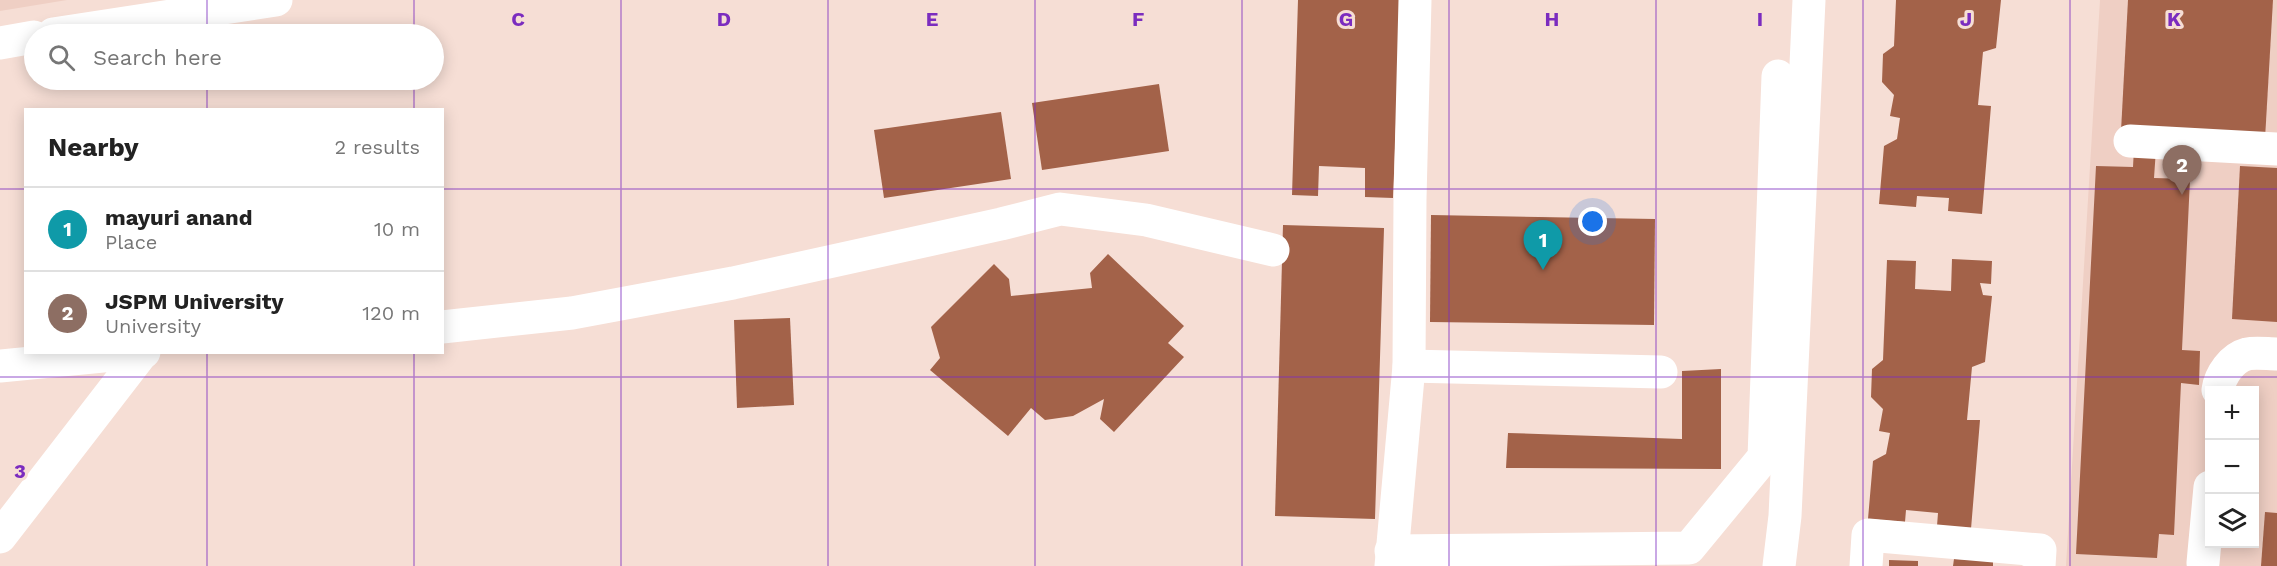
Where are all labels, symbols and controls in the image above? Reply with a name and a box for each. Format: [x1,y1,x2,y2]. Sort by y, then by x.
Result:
text: C [511,7,525,31]
text: D [717,7,731,31]
text: E [926,7,938,31]
text: F [1132,7,1144,31]
text: G [1339,7,1353,31]
text: H [1545,7,1559,31]
text: I [1757,7,1763,31]
text: J [1960,7,1972,31]
text: K [2167,7,2181,31]
search box [24,24,444,90]
icon: search [45,41,78,74]
text: Search here [93,45,222,70]
text: Nearby [48,132,139,162]
text: 2 results [335,135,420,159]
pin: 2 [2162,146,2202,195]
text: mayuri anand [105,205,252,230]
your location [1578,207,1607,236]
text: 1 [63,217,72,241]
text: 10 m [374,217,420,241]
pin: 1 [1524,220,1562,270]
text: Place [105,230,157,254]
text: JSPM University [105,289,284,314]
text: 2 [62,301,73,325]
text: 120 m [362,301,420,325]
text: University [105,314,201,338]
map controls [2205,386,2259,548]
button: + [2205,386,2259,440]
button: − [2205,440,2259,494]
text: 3 [14,459,26,483]
button: layers [2205,494,2259,548]

